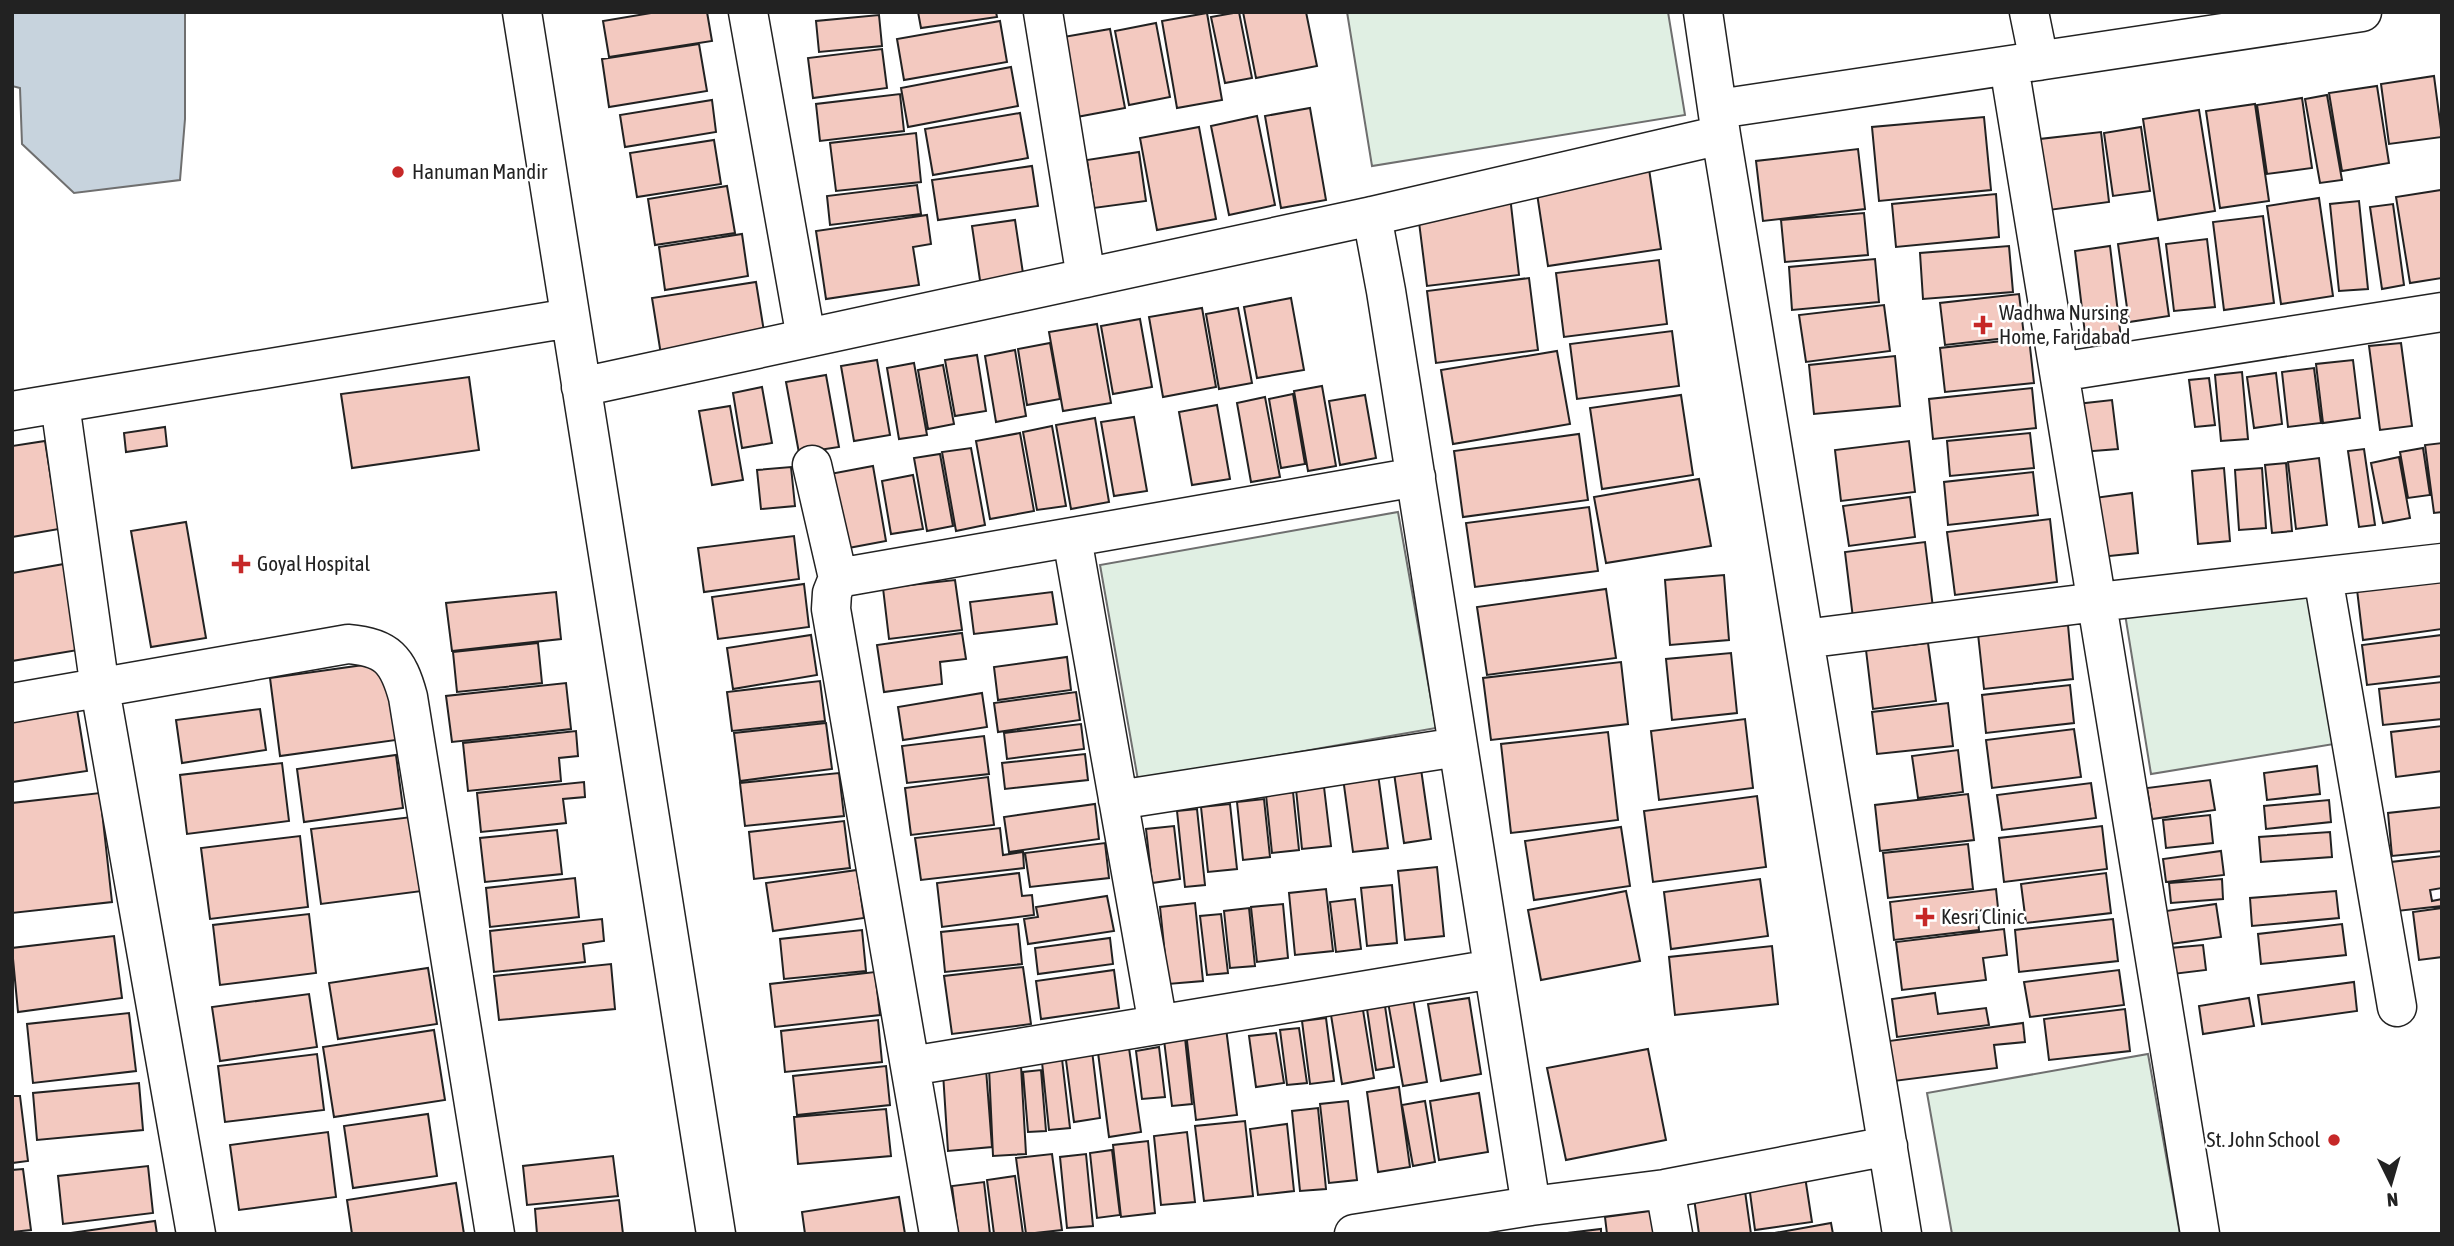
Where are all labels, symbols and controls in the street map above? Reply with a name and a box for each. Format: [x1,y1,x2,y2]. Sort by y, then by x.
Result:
place label: Hanuman Mandir [412,159,548,183]
marker: Hanuman Mandir [390,164,406,180]
place label: Wadhwa Nursing Home, Faridabad [1999,300,2131,348]
marker: Wadhwa Nursing Home, Faridabad [1973,315,1993,335]
place label: Goyal Hospital [257,551,371,575]
marker: Goyal Hospital [231,554,251,574]
place label: Kesri Clinic [1941,904,2025,928]
marker: Kesri Clinic [1915,907,1935,927]
place label: St. John School [2207,1127,2320,1151]
marker: St. John School [2326,1132,2342,1148]
north arrow [2356,1148,2426,1218]
text: N [2386,1188,2399,1211]

